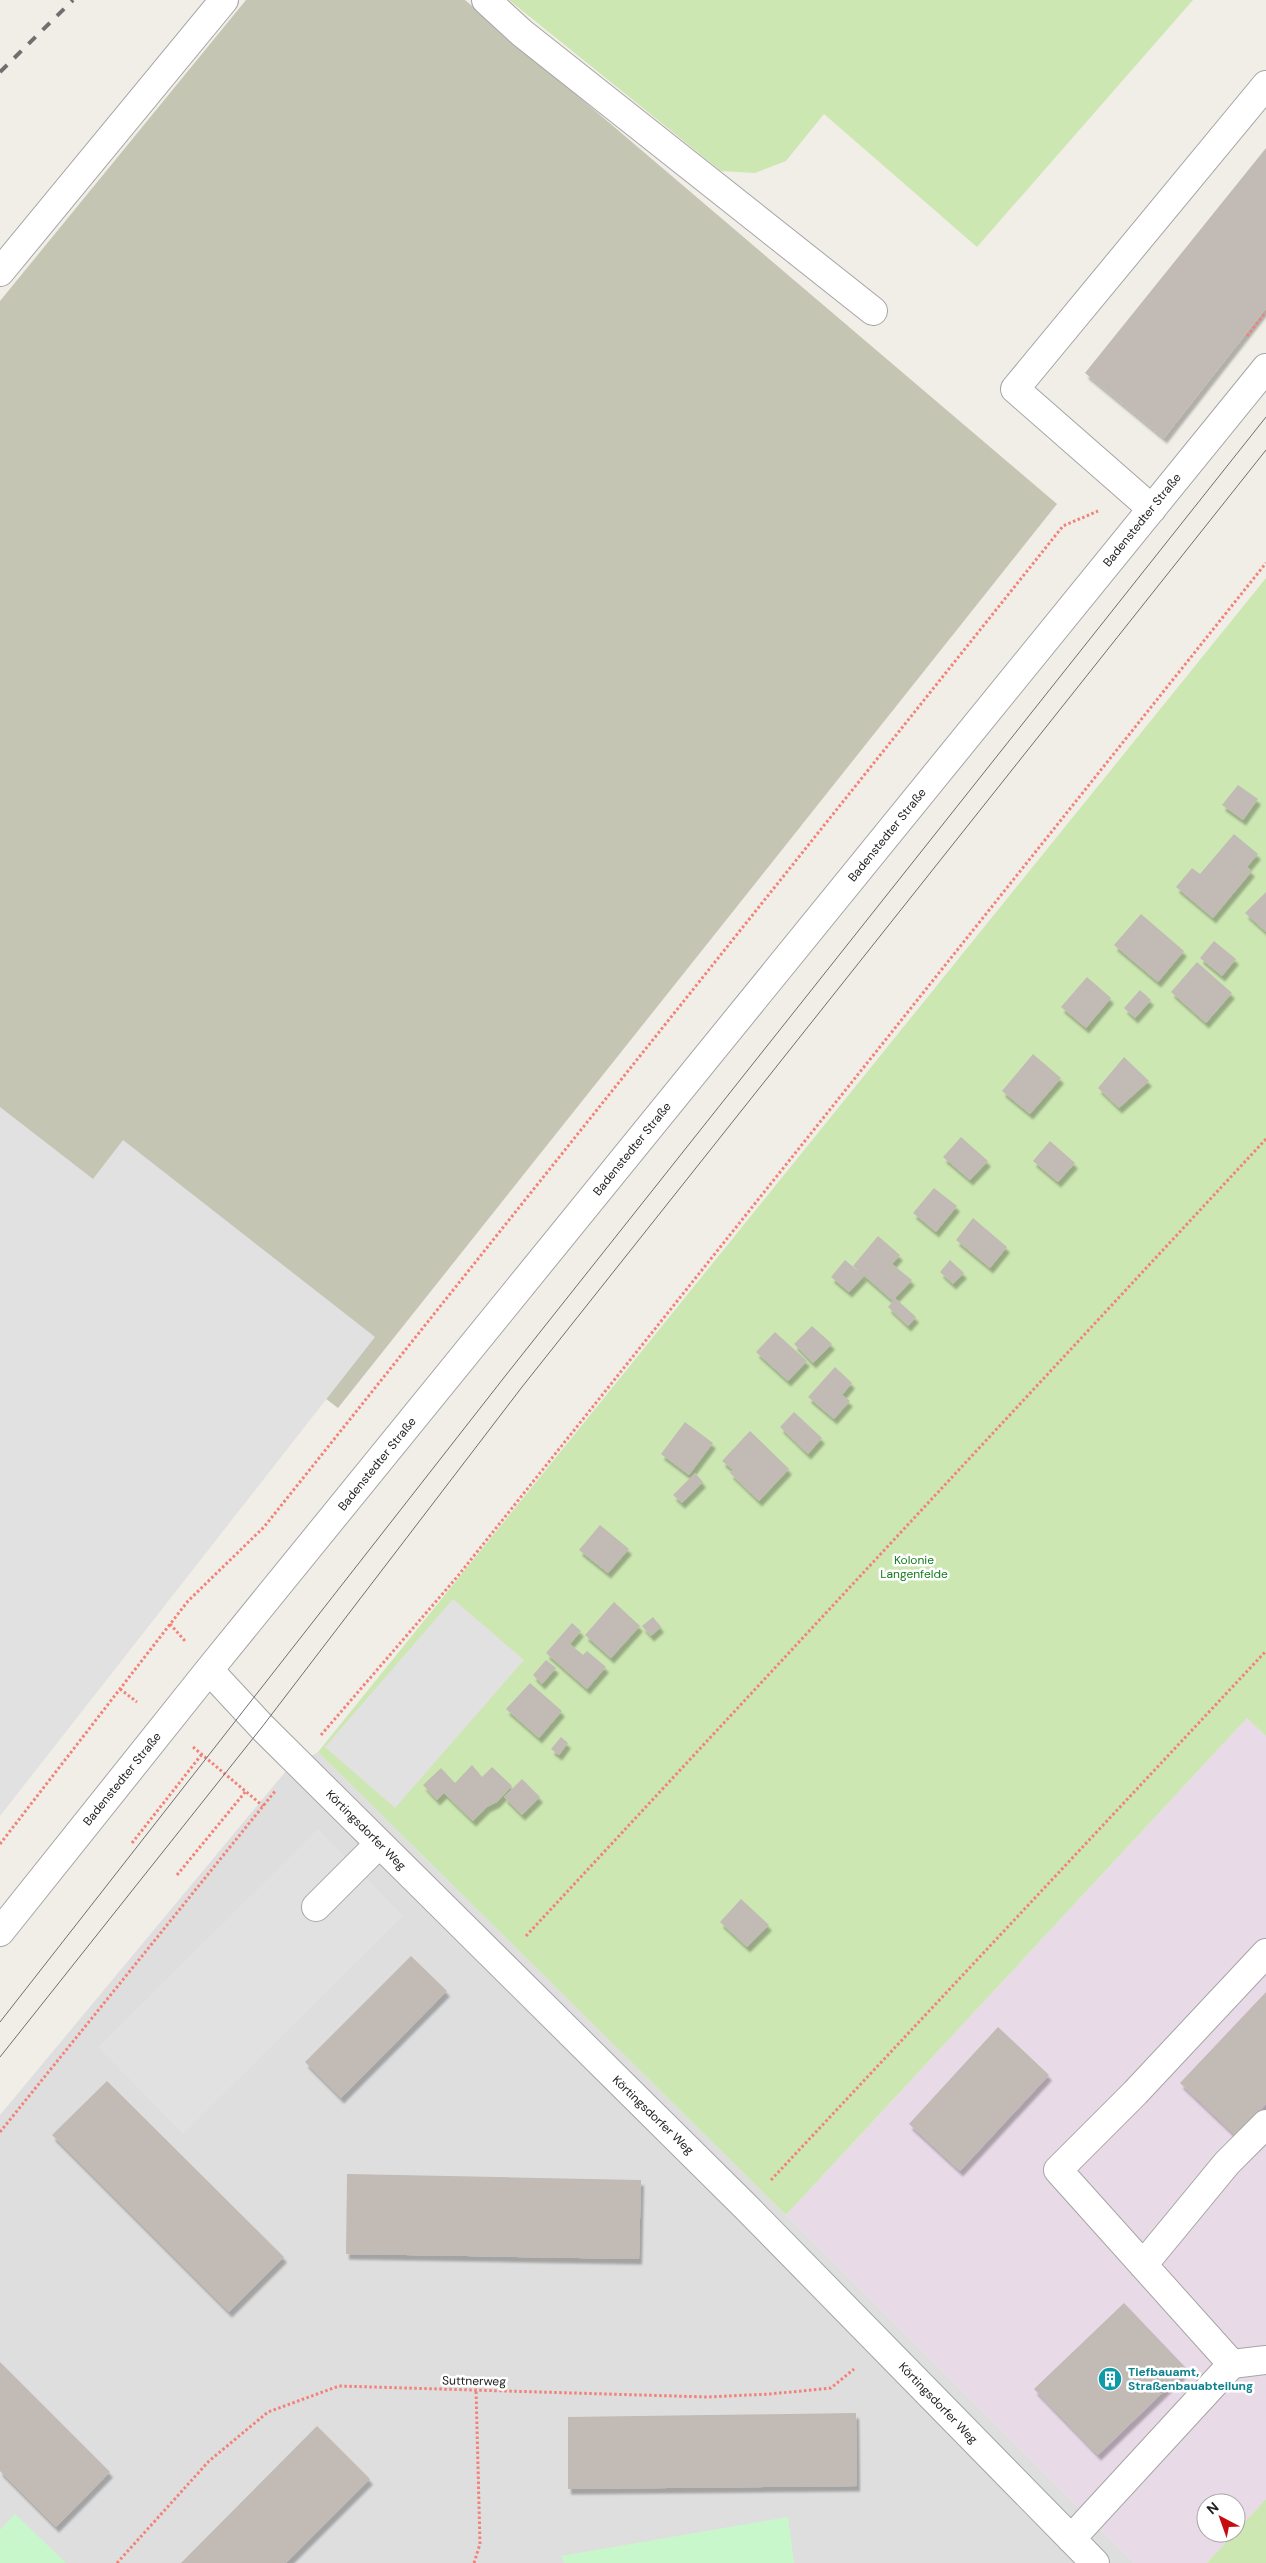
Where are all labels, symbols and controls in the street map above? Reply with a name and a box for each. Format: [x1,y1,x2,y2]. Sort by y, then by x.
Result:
street label: Badenstedter Straße [1099,470,1185,570]
street label: Badenstedter Straße [844,785,930,885]
street label: Badenstedter Straße [589,1099,675,1199]
street label: Badenstedter Straße [334,1414,420,1514]
park label: Kolonie Langenfelde [880,1552,948,1582]
street label: Badenstedter Straße [79,1729,165,1829]
street label: Körtingsdorfer Weg [322,1786,410,1874]
street label: Körtingsdorfer Weg [609,2072,697,2158]
street label: Körtingsdorfer Weg [895,2359,981,2447]
place label: Tiefbauamt, Straßenbauabteilung [1128,2364,1253,2394]
building icon: Tiefbauamt, Straßenbauabteilung [1097,2366,1123,2392]
street label: Suttnerweg [442,2372,506,2390]
north arrow [1196,2493,1246,2543]
text: N [1203,2498,1222,2518]

